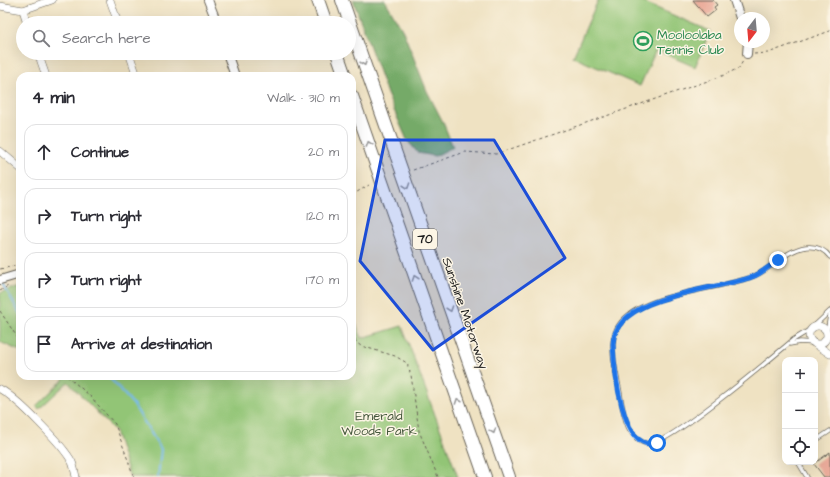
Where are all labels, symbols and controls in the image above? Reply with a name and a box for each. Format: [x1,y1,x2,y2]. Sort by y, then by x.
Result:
north arrow [734,12,770,48]
search box [16,16,356,60]
place label: Mooloolaba Tennis Club [657,26,725,59]
icon: search [30,27,52,49]
text: Search here [62,28,151,49]
sports icon: Mooloolaba Tennis Club [632,30,654,52]
one-way arrow [359,60,368,67]
text: 4 min [32,86,75,110]
text: Walk · 310 m [267,89,340,107]
icon: ahead [33,141,55,163]
one-way arrow [365,141,373,148]
text: Continue [71,142,129,163]
text: 20 m [308,143,339,161]
one-way arrow [402,182,410,189]
icon: right [33,205,55,227]
text: Turn right [71,206,142,227]
text: 120 m [306,207,339,225]
road number: 70 [413,229,437,249]
route end [769,251,787,269]
street label: Sunshine Motorway [437,255,493,372]
icon: right [33,269,55,291]
text: Turn right [71,270,142,291]
text: 170 m [306,271,339,289]
one-way arrow [412,274,420,281]
one-way arrow [445,305,453,312]
icon: arrive [33,333,55,355]
text: Arrive at destination [71,334,212,355]
map controls [782,357,818,465]
button: + [782,357,818,393]
button: − [782,393,818,429]
one-way arrow [455,397,463,404]
park label: Emerald Woods Park [341,407,417,440]
one-way arrow [488,428,497,435]
button: locate [782,429,818,465]
route start [648,434,666,452]

